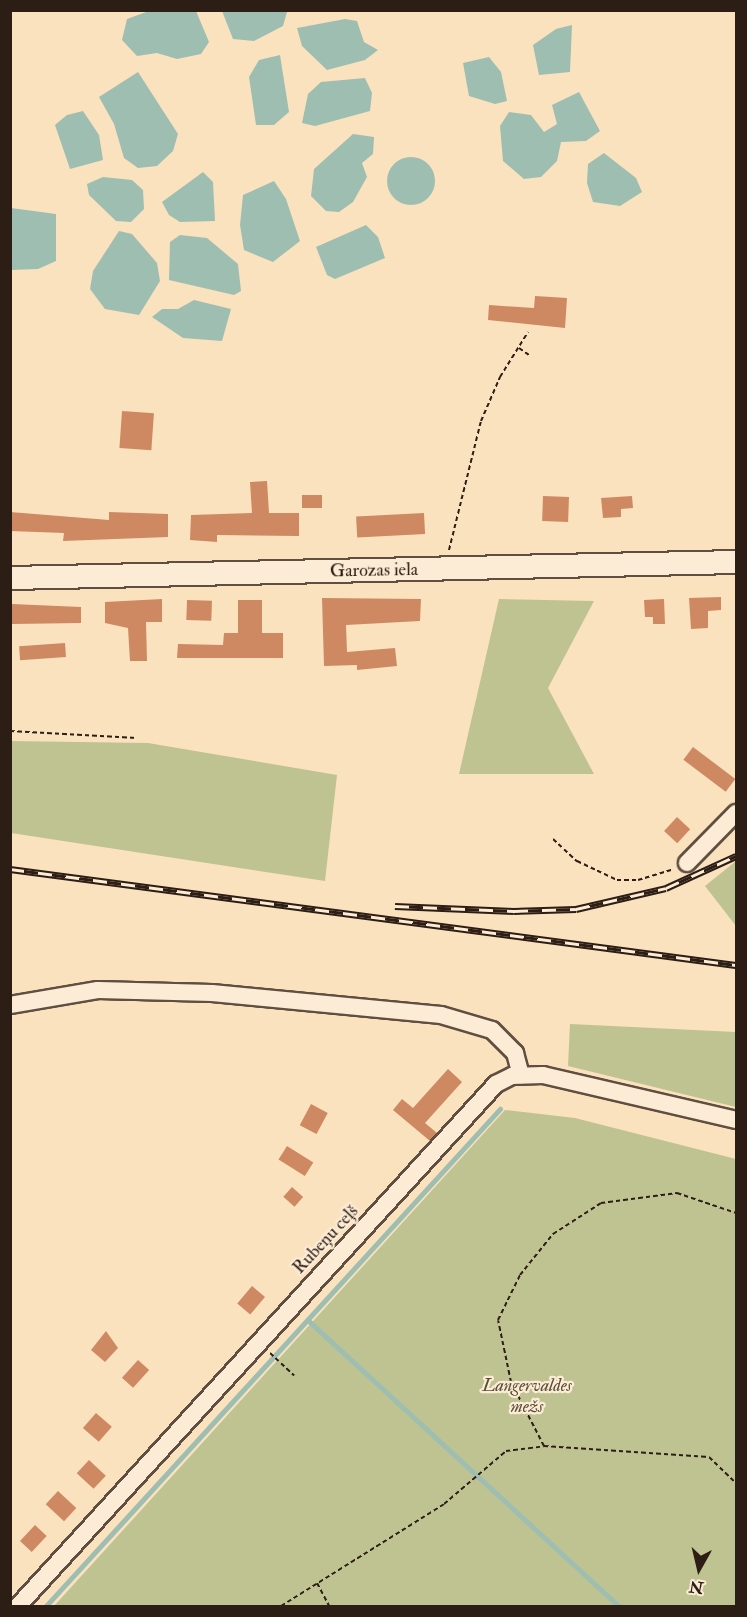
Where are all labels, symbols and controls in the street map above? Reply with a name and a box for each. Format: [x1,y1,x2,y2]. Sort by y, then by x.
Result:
street label: Garozas iela [330,559,418,583]
street label: Rubeņu ceļš [289,1201,363,1279]
park label: Langervaldes mežs [482,1376,572,1418]
north arrow [669,1539,729,1599]
text: N [688,1576,705,1598]

